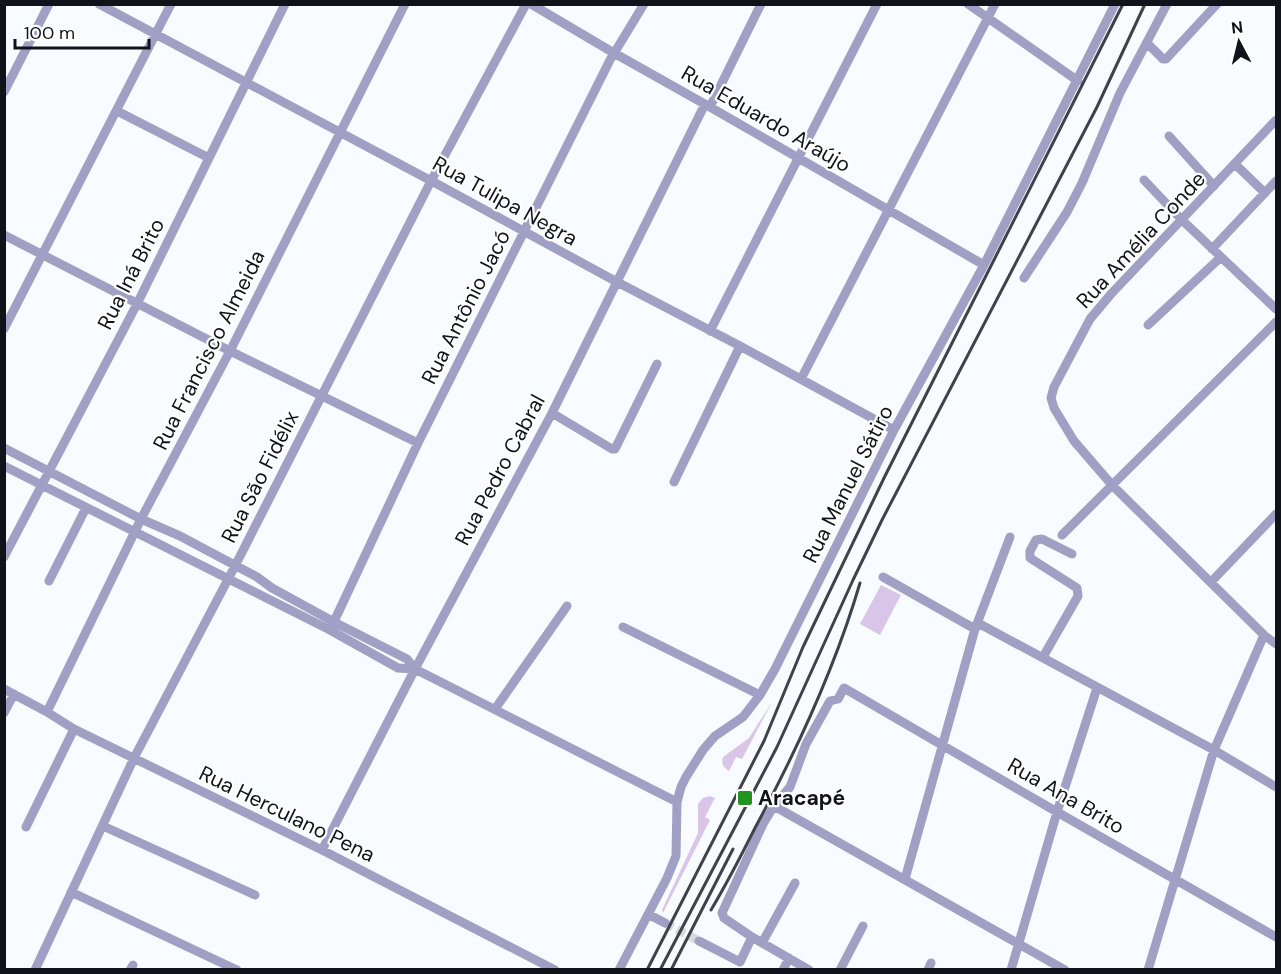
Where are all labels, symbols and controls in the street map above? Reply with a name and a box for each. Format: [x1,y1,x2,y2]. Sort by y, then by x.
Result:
scale bar [15,12,148,50]
north arrow [1209,12,1269,72]
text: N [1230,16,1244,39]
text: 100 m [24,21,75,45]
street label: Rua Eduardo Araújo [676,59,856,179]
street label: Rua Tulipa Negra [428,150,582,252]
street label: Rua Amélia Conde [1070,165,1212,314]
street label: Rua Iná Brito [91,214,171,334]
street label: Rua Antônio Jacó [415,225,517,389]
street label: Rua Francisco Almeida [146,245,272,455]
street label: Rua Pedro Cabral [448,390,552,550]
street label: Rua Manuel Sátiro [796,400,900,568]
street label: Rua São Fidélix [215,406,305,548]
street label: Rua Ana Brito [1003,751,1129,841]
street label: Rua Herculano Pena [194,759,380,869]
place label: Aracapé [758,784,845,812]
marker: Aracapé [736,789,754,807]

